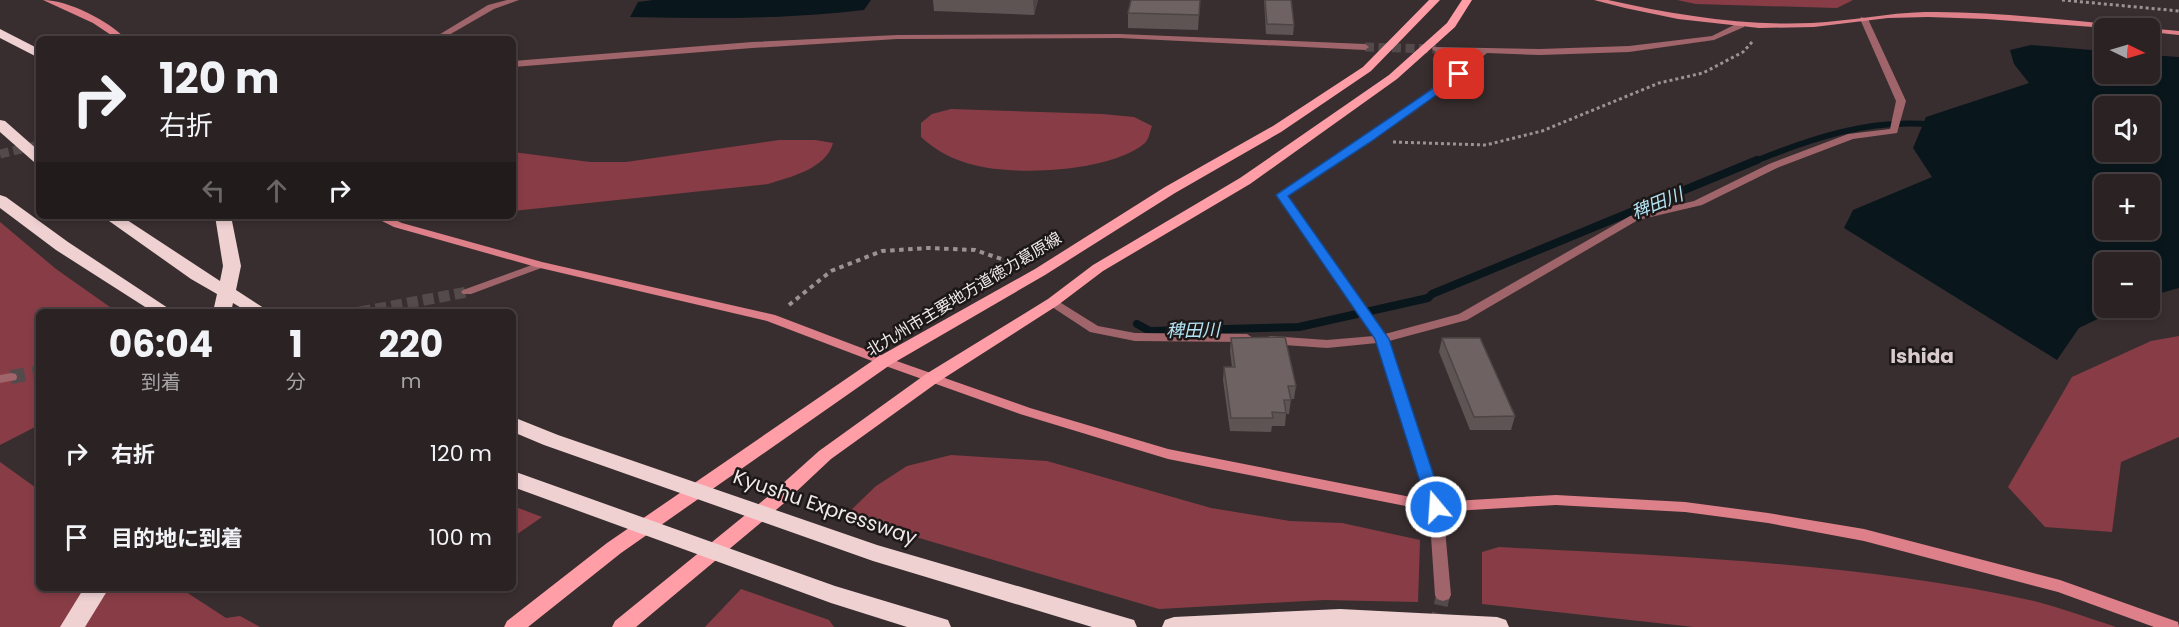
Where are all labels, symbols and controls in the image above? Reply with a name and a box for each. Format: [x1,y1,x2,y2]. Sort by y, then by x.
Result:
north arrow [2094,18,2160,84]
map controls [2094,18,2160,318]
pin [1433,48,1484,99]
text: 120 m [159,49,280,108]
icon: arrive [1442,57,1475,90]
icon: right [60,60,138,138]
button: sound [2094,96,2160,162]
text: 右折 [159,107,213,144]
icon: left [197,174,230,207]
icon: ahead [260,174,293,207]
icon: right [323,174,356,207]
button: + [2094,174,2160,240]
water label: 稗田川 [1627,181,1689,225]
street label: 北九州市主要地方道徳力葛原線 [862,226,1066,362]
button: − [2094,252,2160,318]
water label: 稗田川 [1166,317,1222,343]
text: 06:04 [109,319,213,370]
text: 1 [289,319,303,370]
text: 220 [379,319,443,370]
district label: Ishida [1890,342,1954,370]
text: m [401,367,421,395]
text: 到着 [141,368,181,396]
text: 分 [286,368,306,396]
icon: right [60,437,93,470]
text: 120 m [430,438,492,469]
text: 右折 [111,439,155,470]
street label: Kyushu Expressway [729,462,921,552]
position arrow [1404,475,1468,539]
icon: arrive [60,521,93,554]
text: 100 m [429,522,492,553]
text: 目的地に到着 [111,523,243,554]

